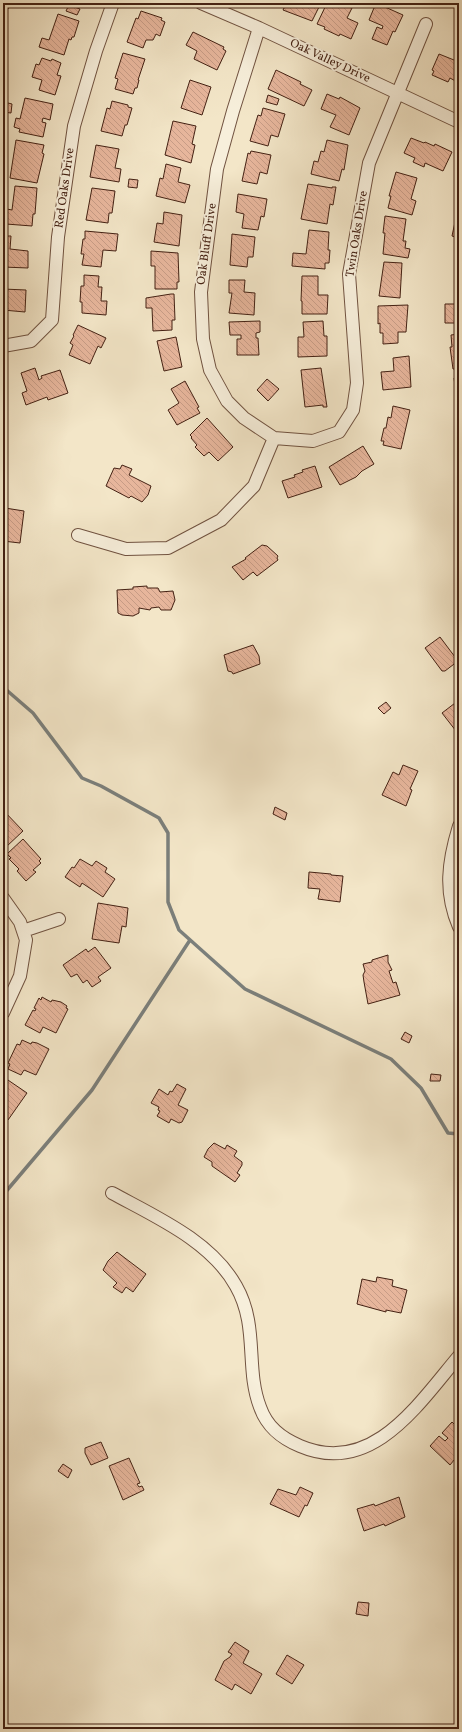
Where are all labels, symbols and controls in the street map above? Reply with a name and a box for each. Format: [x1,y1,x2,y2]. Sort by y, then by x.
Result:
street label: Oak Valley Drive [287,35,373,87]
street label: Red Oaks Drive [51,146,79,229]
street label: Twin Oaks Drive [342,189,372,278]
street label: Oak Bluff Drive [193,202,221,286]

